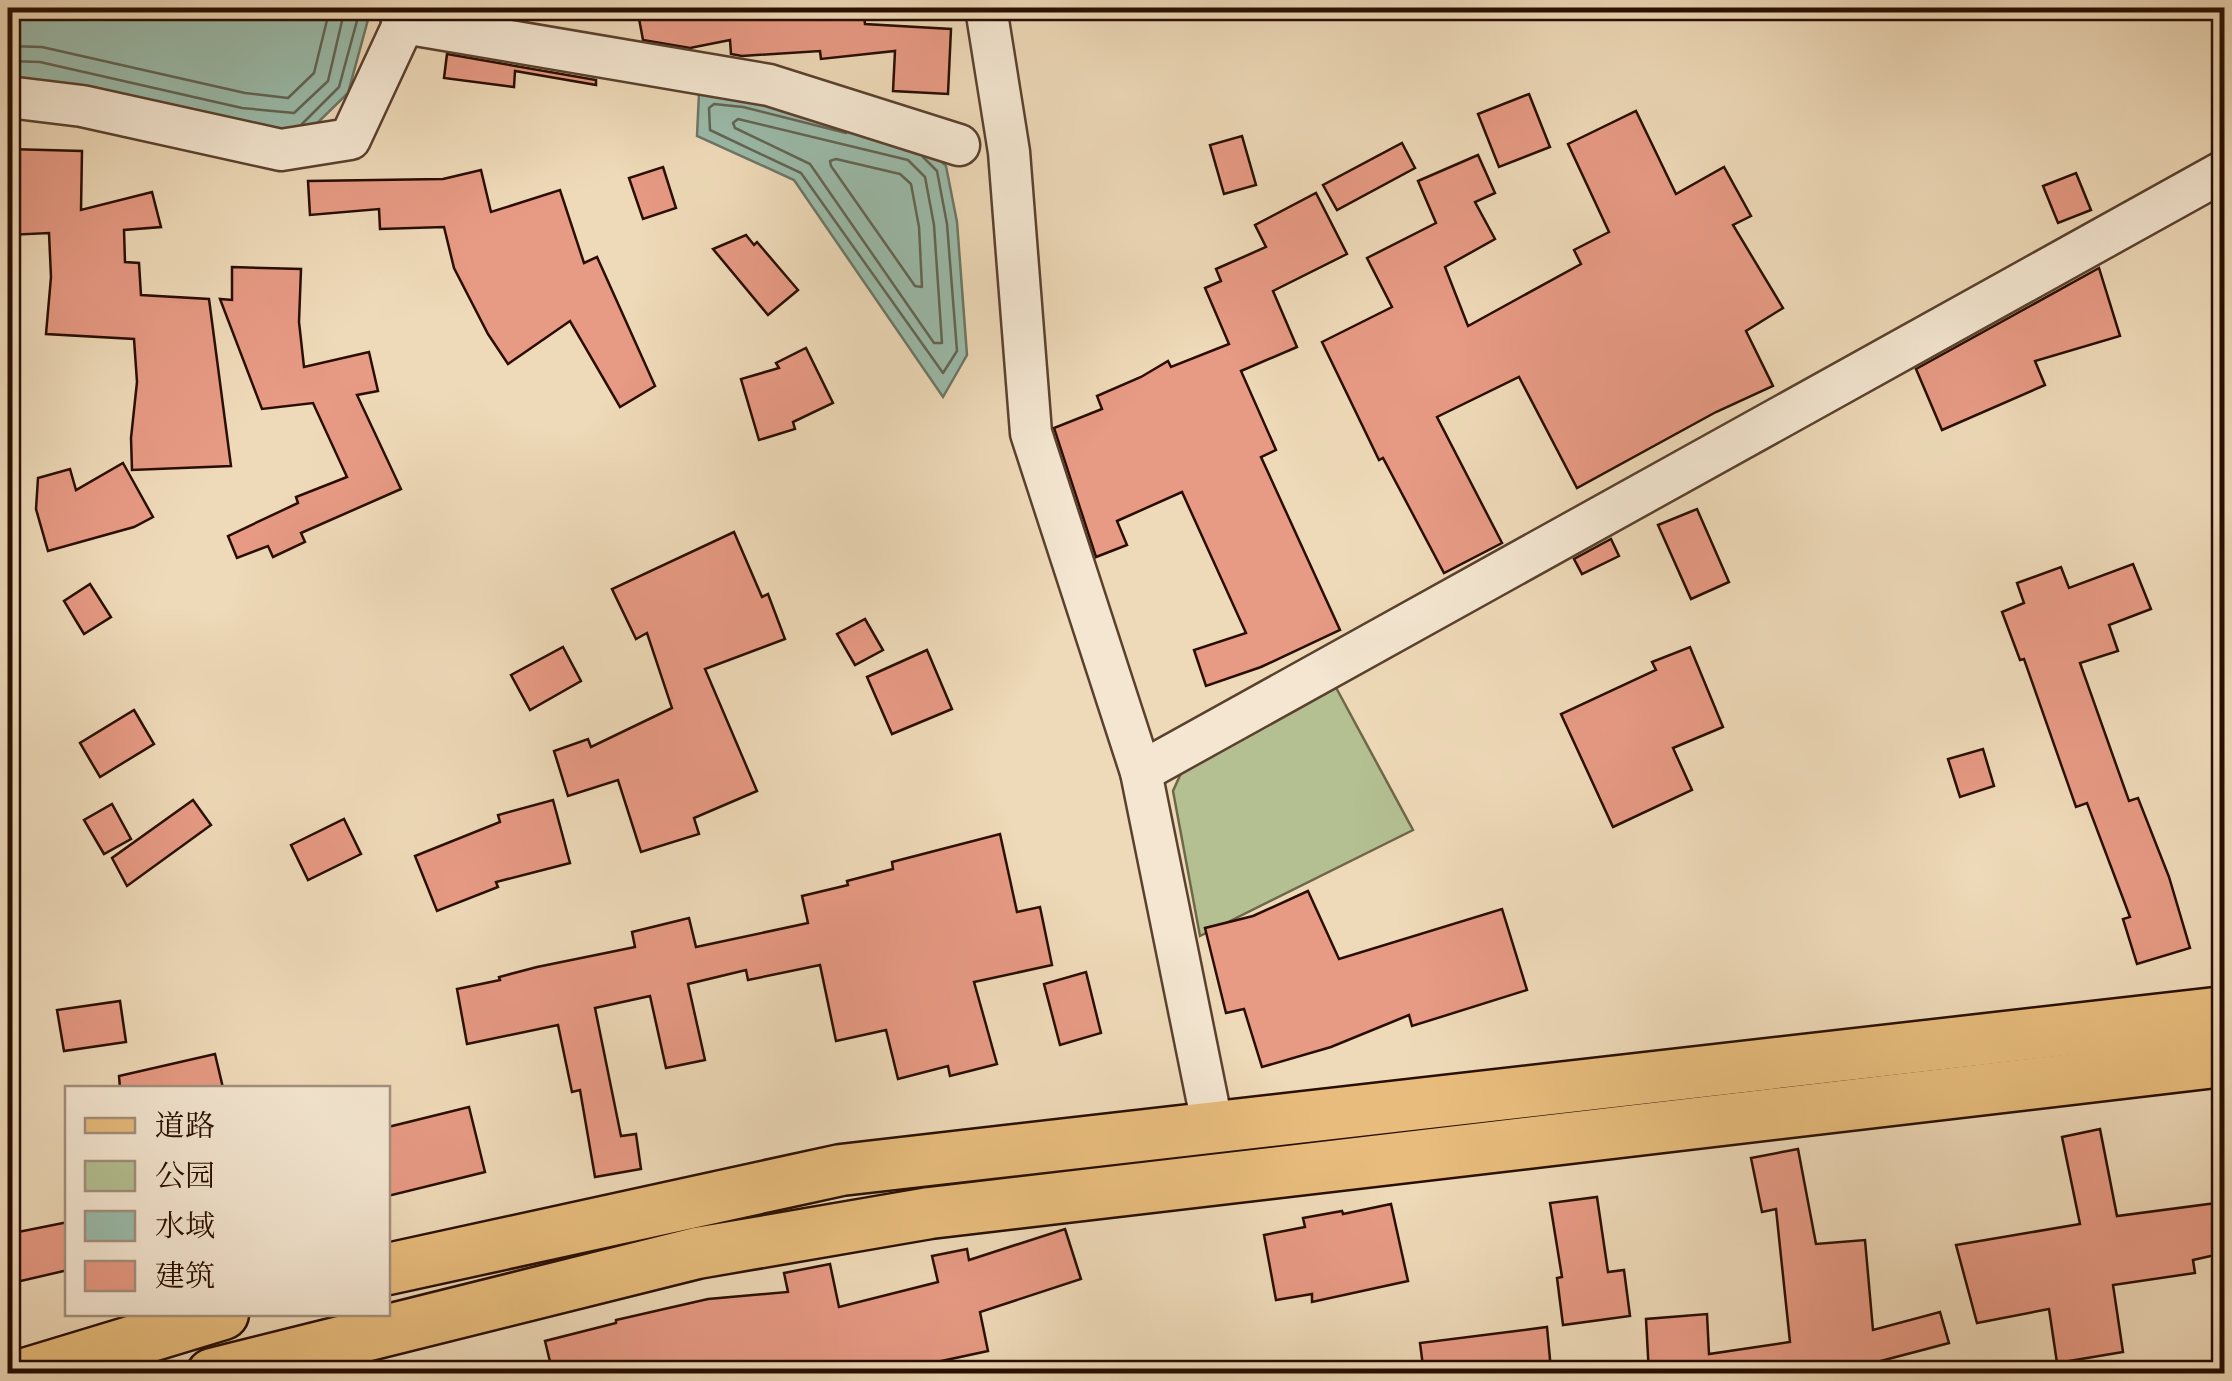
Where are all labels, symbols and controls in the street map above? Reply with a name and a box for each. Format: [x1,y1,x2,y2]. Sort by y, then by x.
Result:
legend [65,1086,390,1316]
text: 道路 [155,1106,215,1146]
text: 公园 [155,1156,215,1196]
text: 水域 [155,1206,215,1246]
text: 建筑 [155,1256,215,1296]

